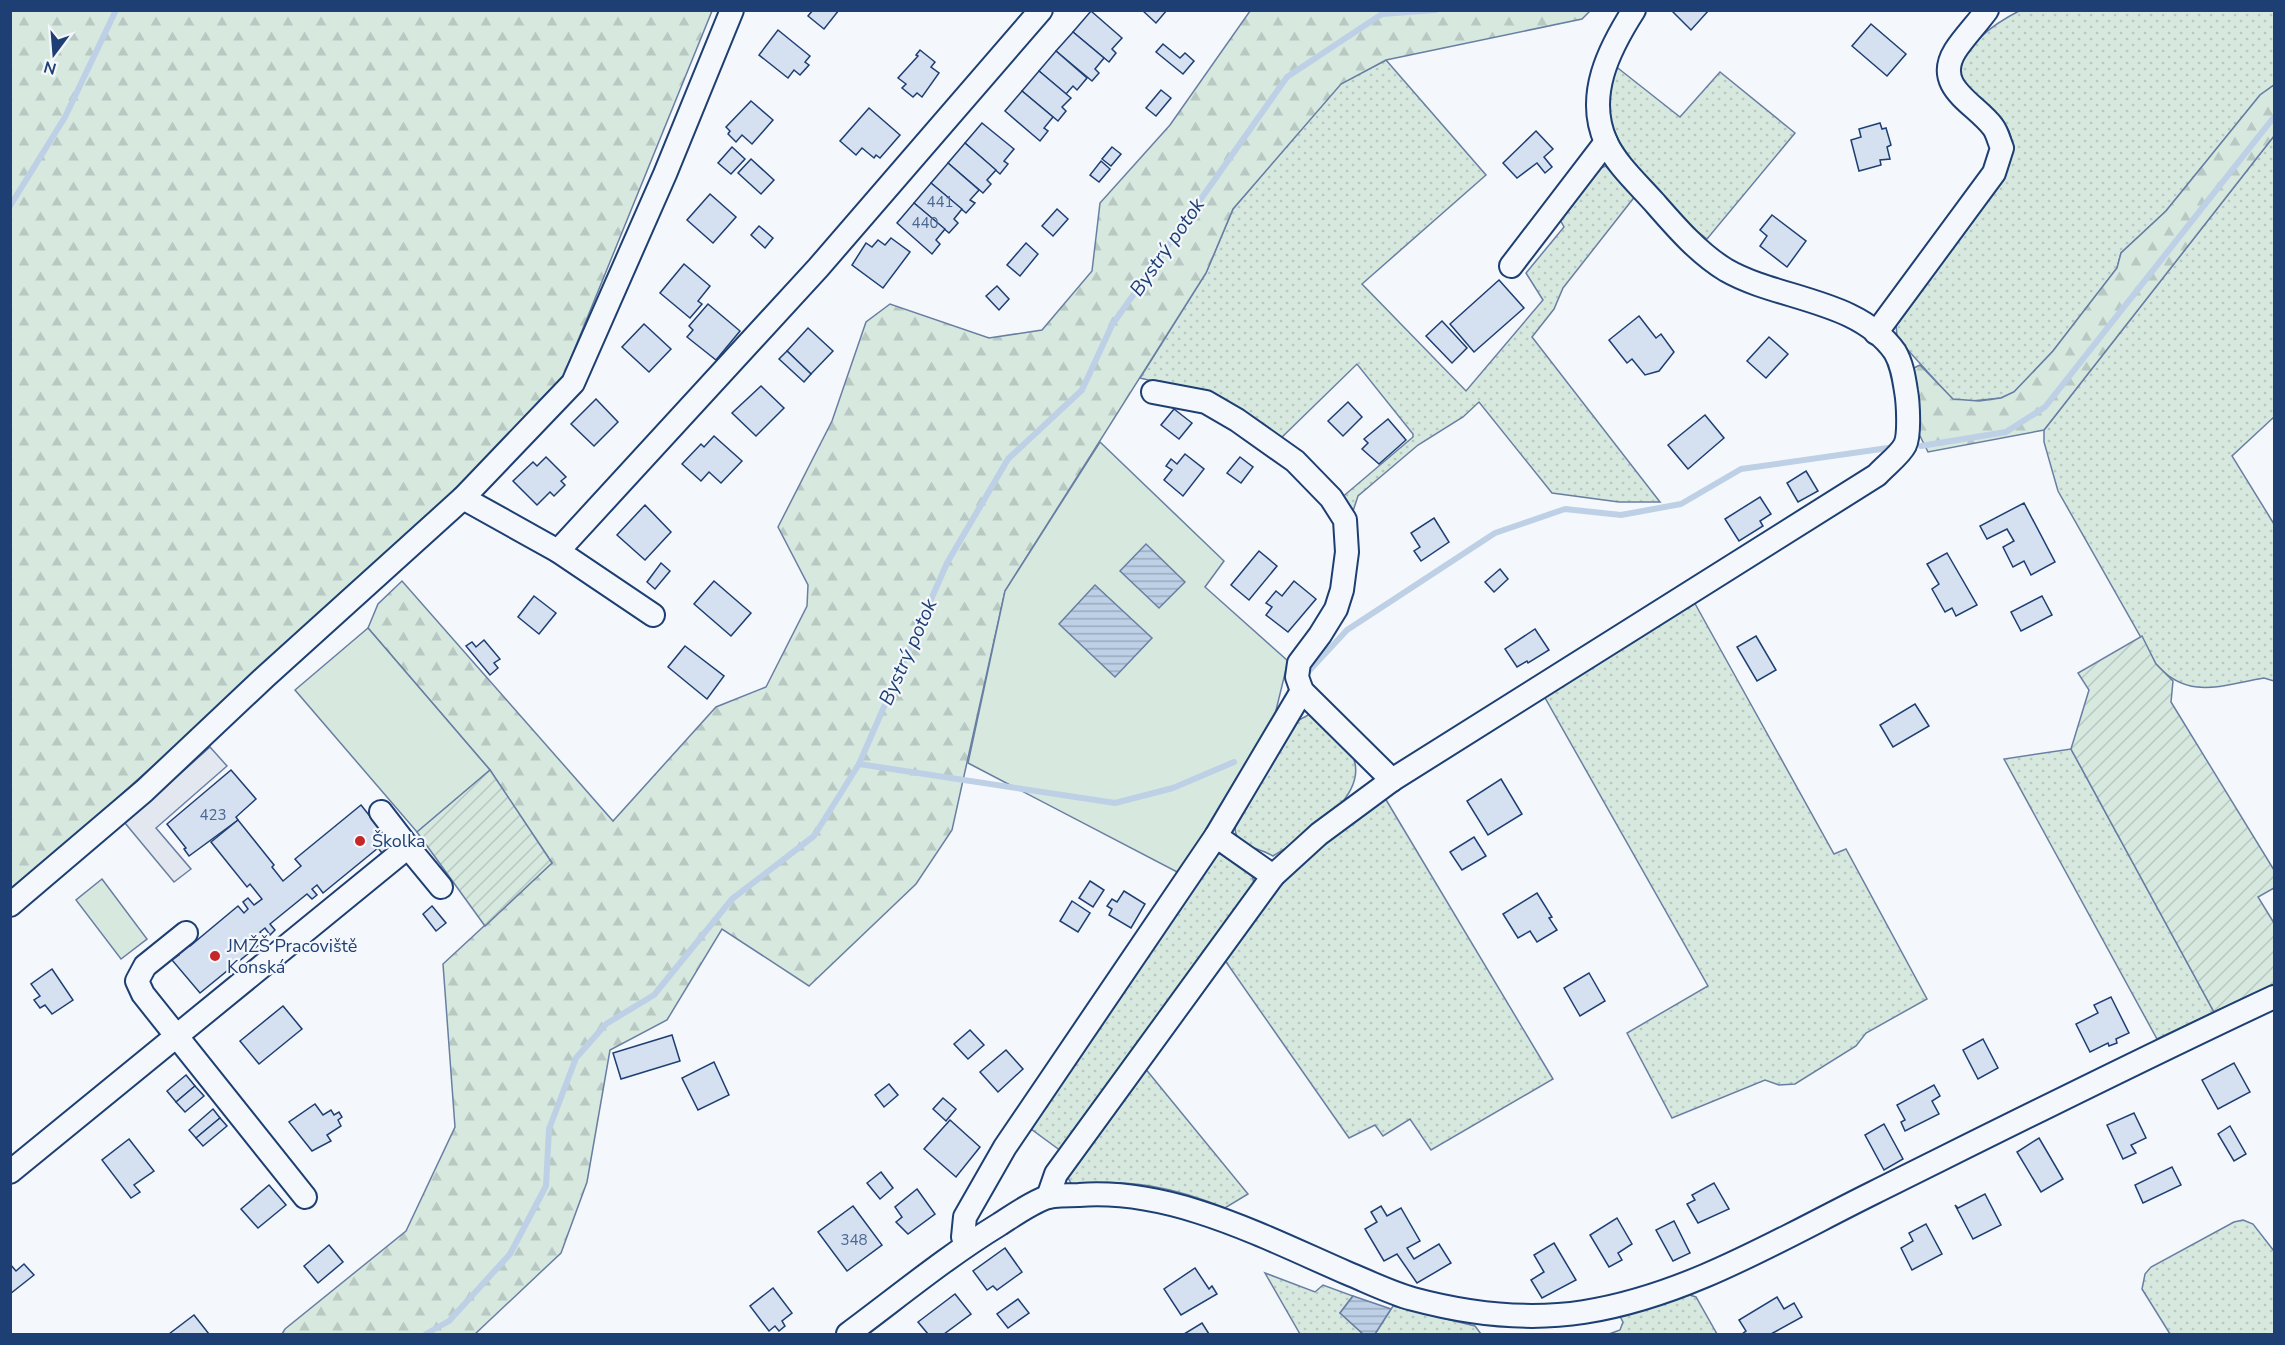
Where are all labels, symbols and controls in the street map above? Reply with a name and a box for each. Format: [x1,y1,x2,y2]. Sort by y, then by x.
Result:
north arrow [24,24,84,84]
text: N [41,55,59,80]
house number: 441 [926,192,954,212]
water label: Bystrý potok [1123,192,1211,301]
house number: 440 [911,213,939,233]
water label: Bystrý potok [872,594,944,710]
house number: 423 [199,805,227,825]
place label: Školka [372,829,426,853]
marker: Školka [353,834,367,848]
place label: JMŽŠ Pracoviště Konská [226,934,357,979]
marker: JMŽŠ Pracoviště Konská [208,949,222,963]
house number: 348 [840,1230,868,1250]

